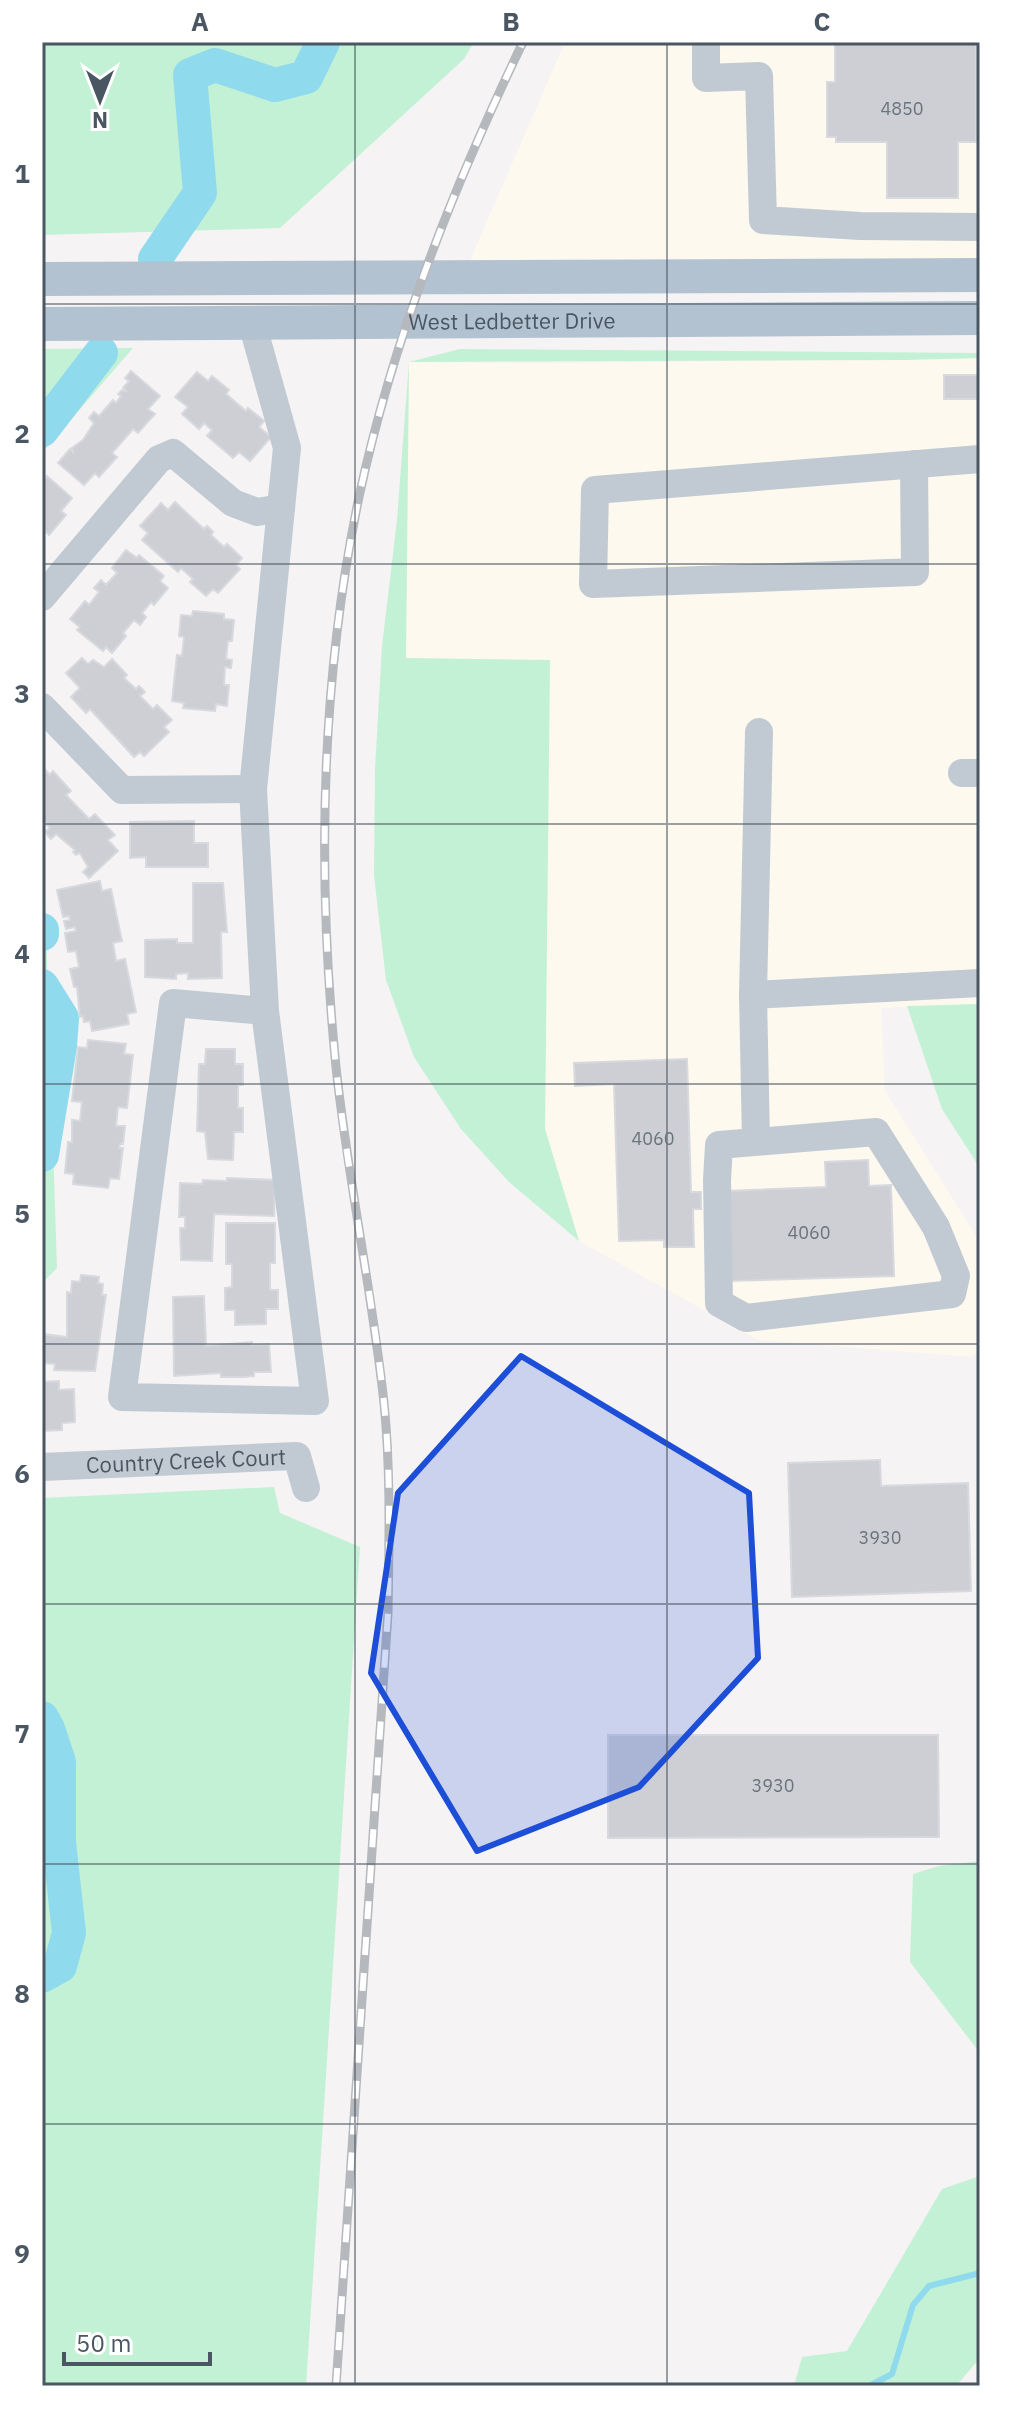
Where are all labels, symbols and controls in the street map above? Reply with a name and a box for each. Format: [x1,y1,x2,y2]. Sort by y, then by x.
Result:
text: A [191,4,209,38]
text: B [502,4,520,38]
text: C [814,4,831,38]
north arrow [60,60,140,140]
house number: 4850 [880,97,924,120]
text: N [92,106,108,135]
text: 1 [14,156,30,190]
street label: West Ledbetter Drive [408,305,616,336]
text: 2 [14,416,30,450]
text: 3 [14,676,30,710]
text: 4 [14,936,30,970]
house number: 4060 [631,1127,675,1150]
text: 5 [14,1196,30,1230]
house number: 4060 [787,1221,831,1244]
street label: Country Creek Court [85,1441,286,1479]
text: 6 [14,1456,30,1490]
house number: 3930 [858,1526,902,1549]
text: 7 [14,1716,30,1750]
house number: 3930 [751,1774,795,1797]
text: 8 [14,1976,30,2010]
text: 9 [14,2236,30,2270]
scale bar [64,2316,210,2366]
text: 50 m [76,2327,131,2359]

